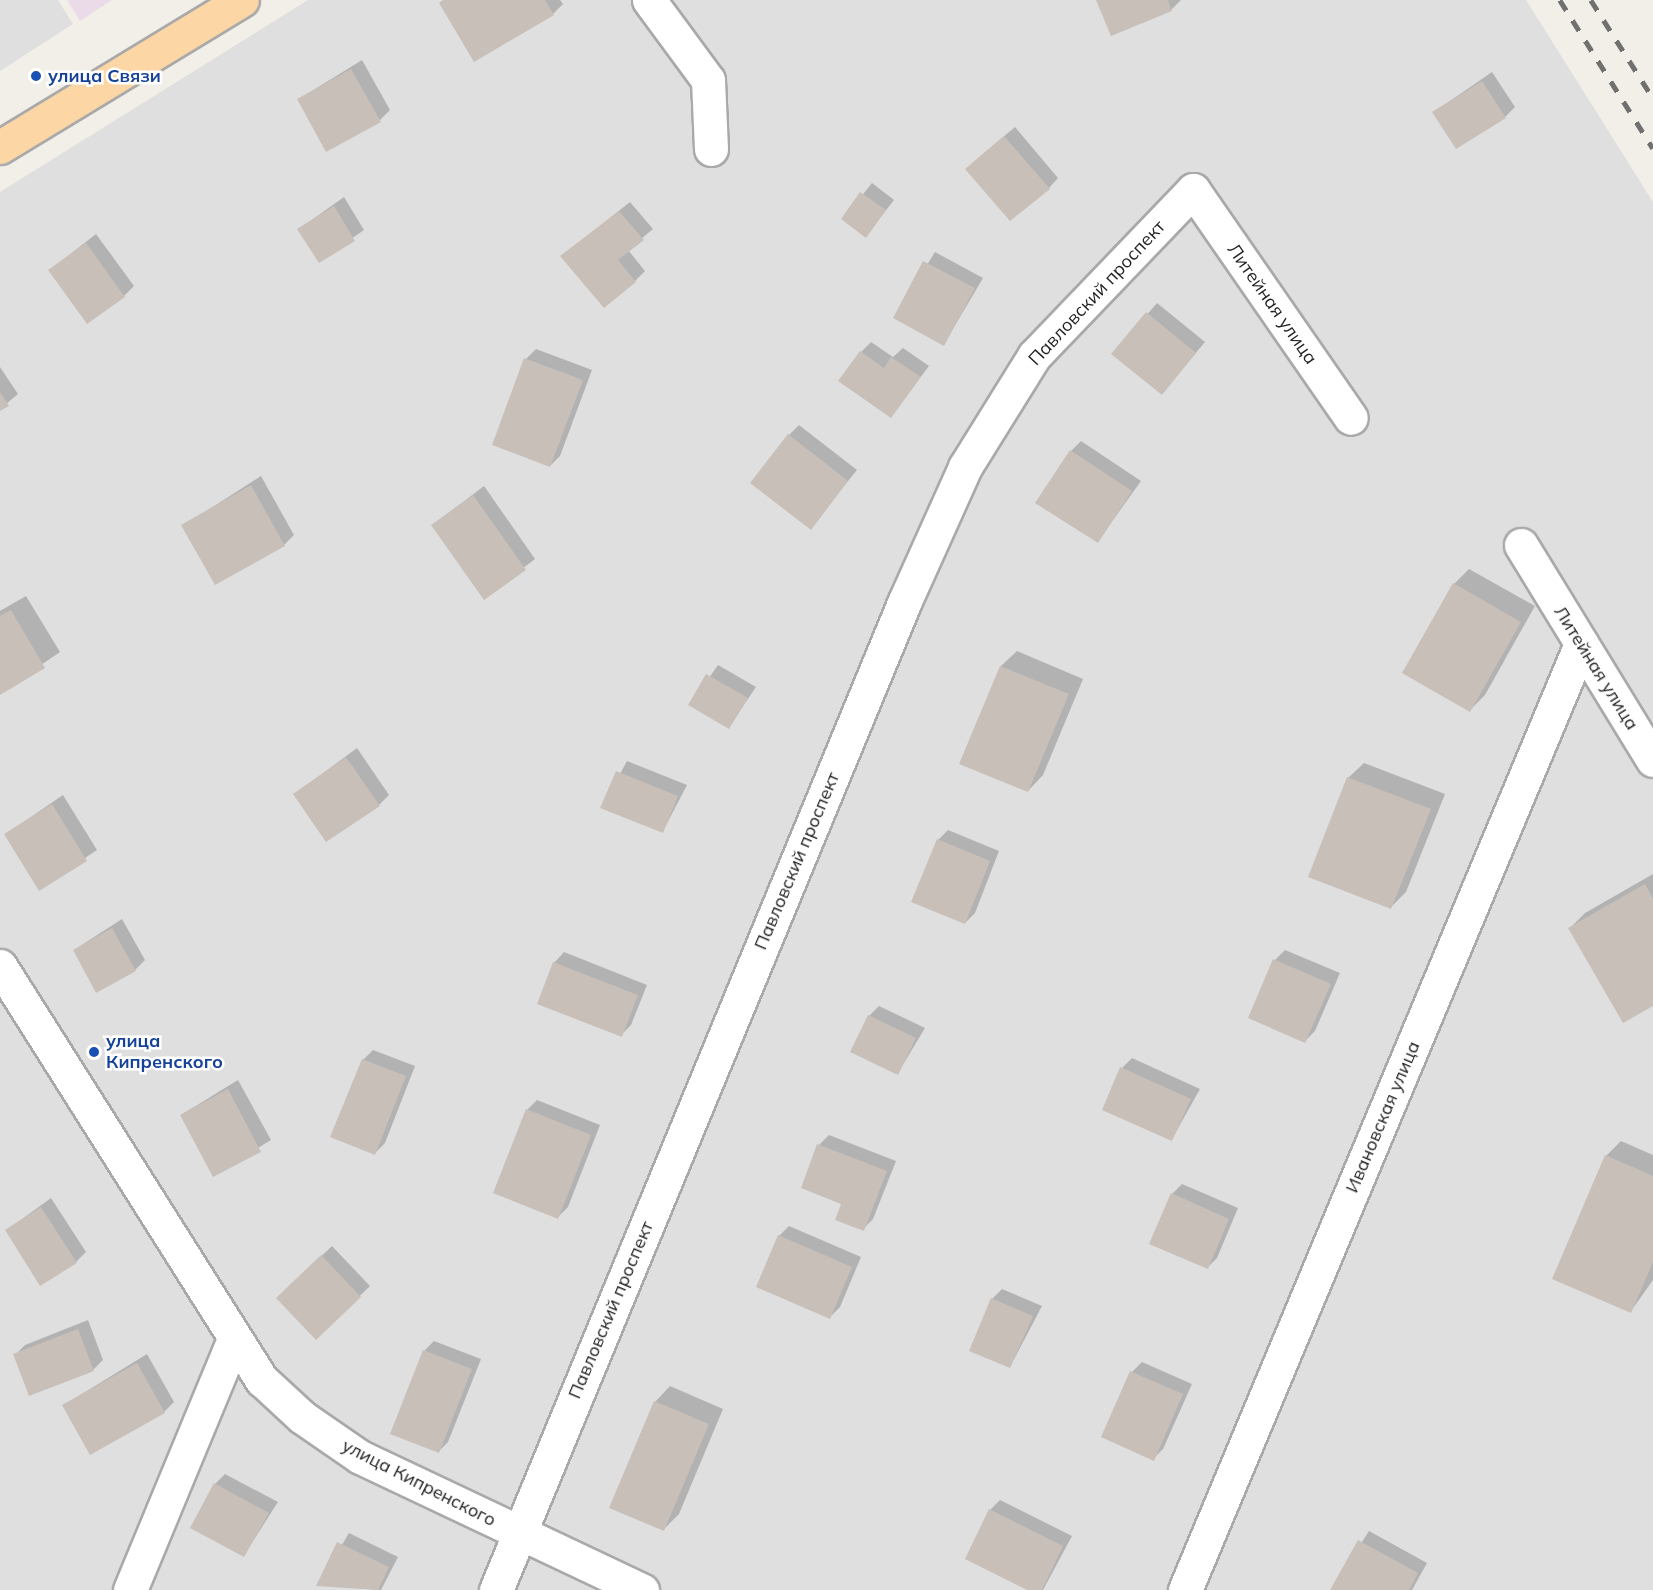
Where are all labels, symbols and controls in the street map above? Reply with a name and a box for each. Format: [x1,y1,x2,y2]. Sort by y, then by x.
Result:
place label: улица Связи [48,65,161,87]
marker: улица Связи [29,69,43,83]
street label: Павловский проспект [1024,216,1170,370]
street label: Литейная улица [1222,240,1322,368]
street label: Литейная улица [1549,602,1643,734]
street label: Павловский проспект [750,769,844,953]
place label: улица Кипренского [106,1031,223,1074]
street label: Ивановская улица [1341,1038,1425,1196]
marker: улица Кипренского [87,1045,101,1059]
street label: Павловский проспект [564,1218,658,1402]
street label: улица Кипренского [338,1435,500,1531]

